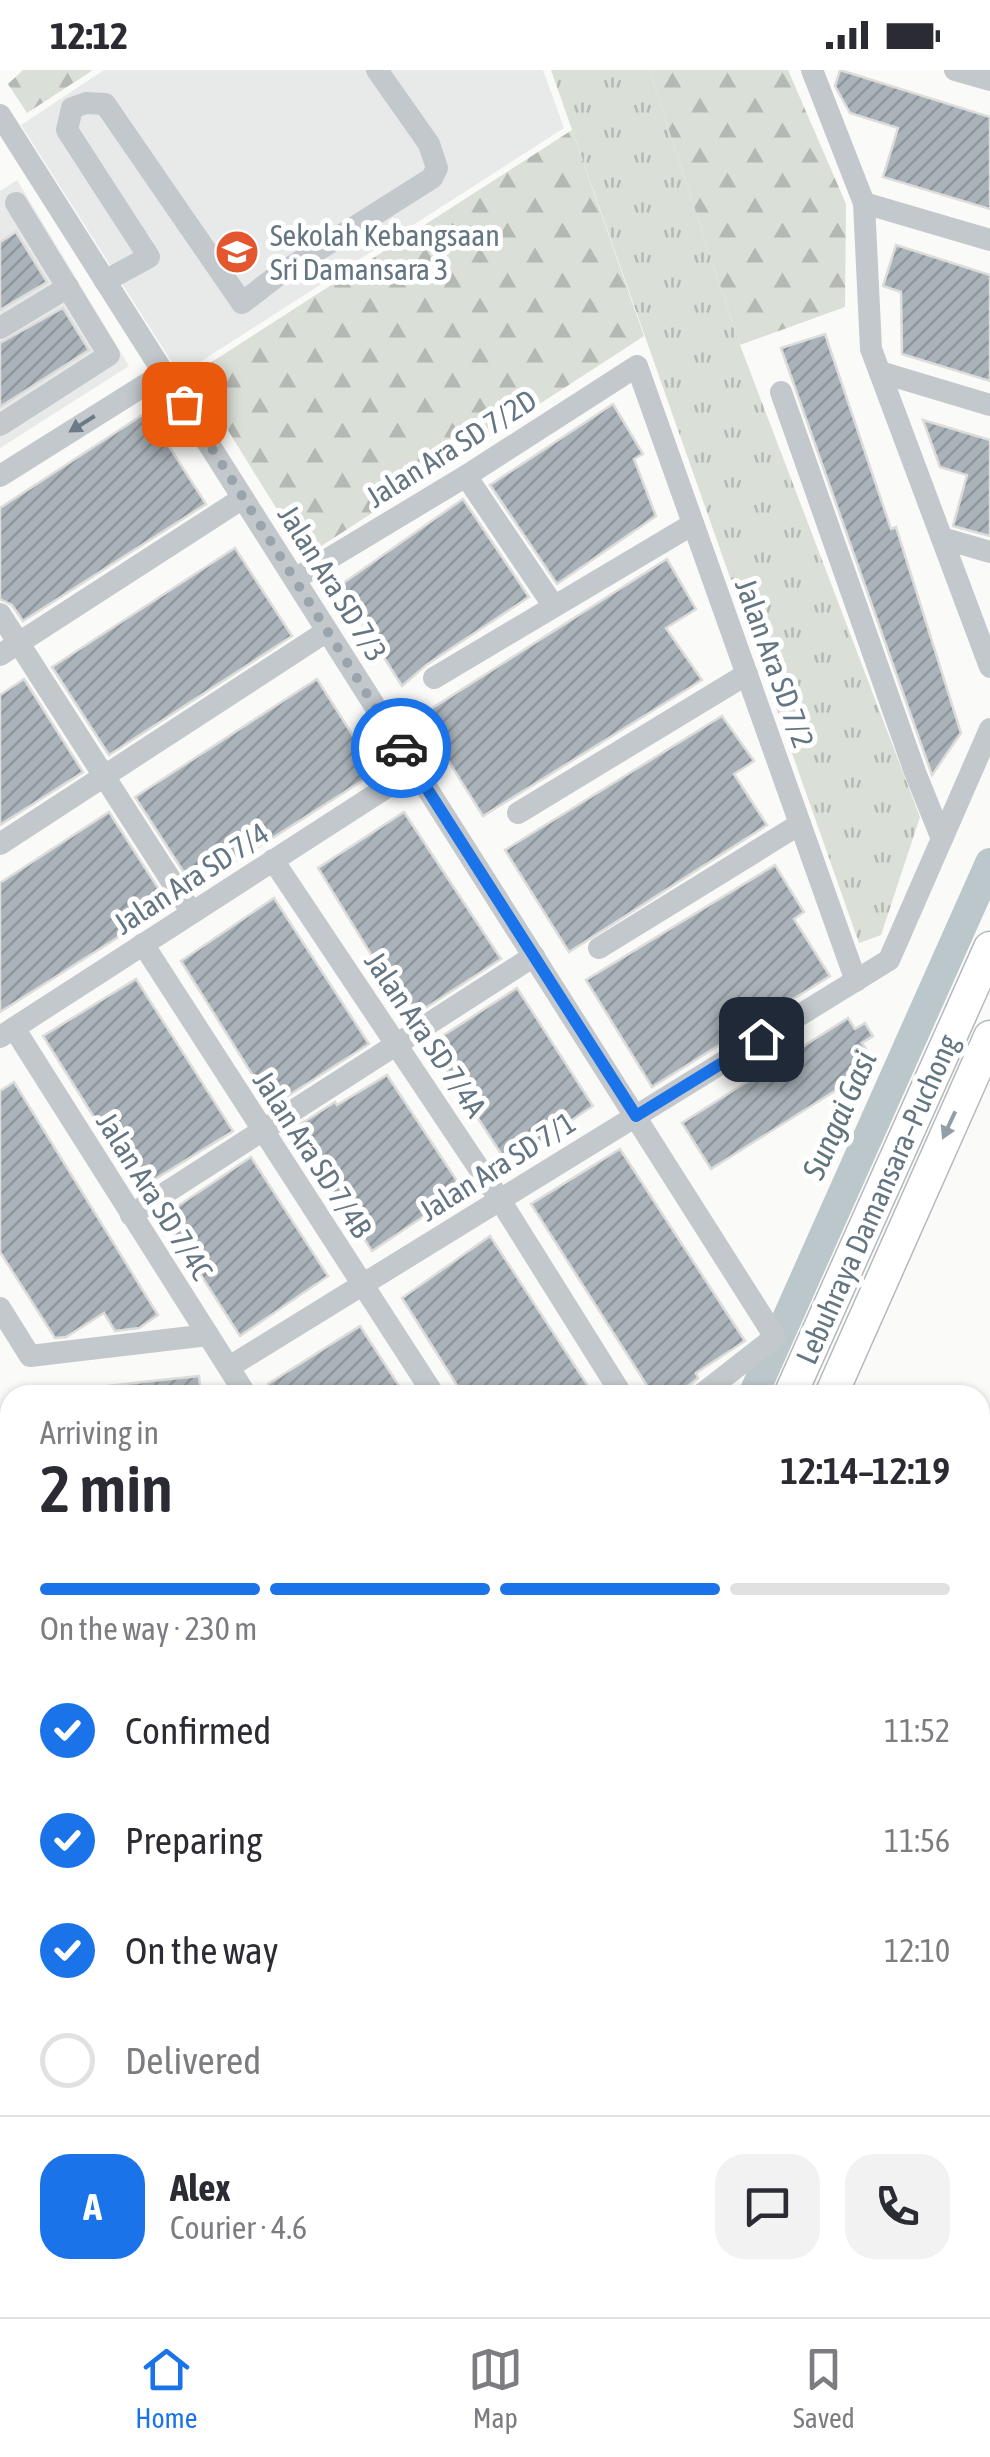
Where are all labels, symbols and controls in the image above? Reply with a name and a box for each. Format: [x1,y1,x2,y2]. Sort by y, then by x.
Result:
text: 12:12 [50,14,128,57]
place label: Sekolah Kebangsaan Sri Damansara 3 [270,218,500,286]
school or university icon: Sekolah Kebangsaan Sri Damansara 3 [214,229,260,275]
pin [142,362,227,447]
icon: bag [157,377,212,432]
street label: Jalan Ara SD 7/2D [360,382,542,514]
one-way arrow [68,415,96,432]
street label: Jalan Ara SD 7/3 [272,499,394,667]
street label: Jalan Ara SD 7/2 [729,574,821,752]
courier [351,698,451,798]
icon: car [374,721,429,776]
street label: Jalan Ara SD 7/4 [108,816,274,940]
street label: Jalan Ara SD 7/4A [358,945,494,1123]
pin [719,997,804,1082]
icon: home [734,1012,789,1067]
street label: Lebuhraya Damansara–Puchong [789,1029,965,1369]
water label: Sungai Gasi [794,1045,884,1186]
street label: Jalan Ara SD 7/4B [247,1065,379,1243]
street label: Jalan Ara SD 7/1 [413,1105,581,1227]
street label: Jalan Ara SD 7/4C [90,1106,220,1286]
one-way arrow [941,1111,958,1140]
text: Arriving in [40,1414,159,1451]
text: 12:14–12:19 [780,1449,950,1492]
text: 2 min [40,1451,173,1526]
text: On the way · 230 m [40,1610,257,1647]
icon: check [40,1703,95,1758]
text: Confirmed [125,1709,271,1752]
text: 11:52 [884,1712,950,1749]
icon: check [40,1813,95,1868]
text: Preparing [125,1819,263,1862]
text: 11:56 [884,1822,950,1859]
icon: check [40,1923,95,1978]
text: On the way [125,1929,278,1972]
text: 12:10 [884,1932,950,1969]
text: Delivered [125,2039,261,2082]
button: chat [715,2154,820,2259]
button: phone [845,2154,950,2259]
text: Alex [170,2166,231,2209]
text: A [83,2185,102,2228]
text: Courier · 4.6 [170,2209,307,2246]
tab: Home [135,2342,197,2434]
tab: Map [468,2342,523,2434]
tab: Saved [793,2342,855,2434]

